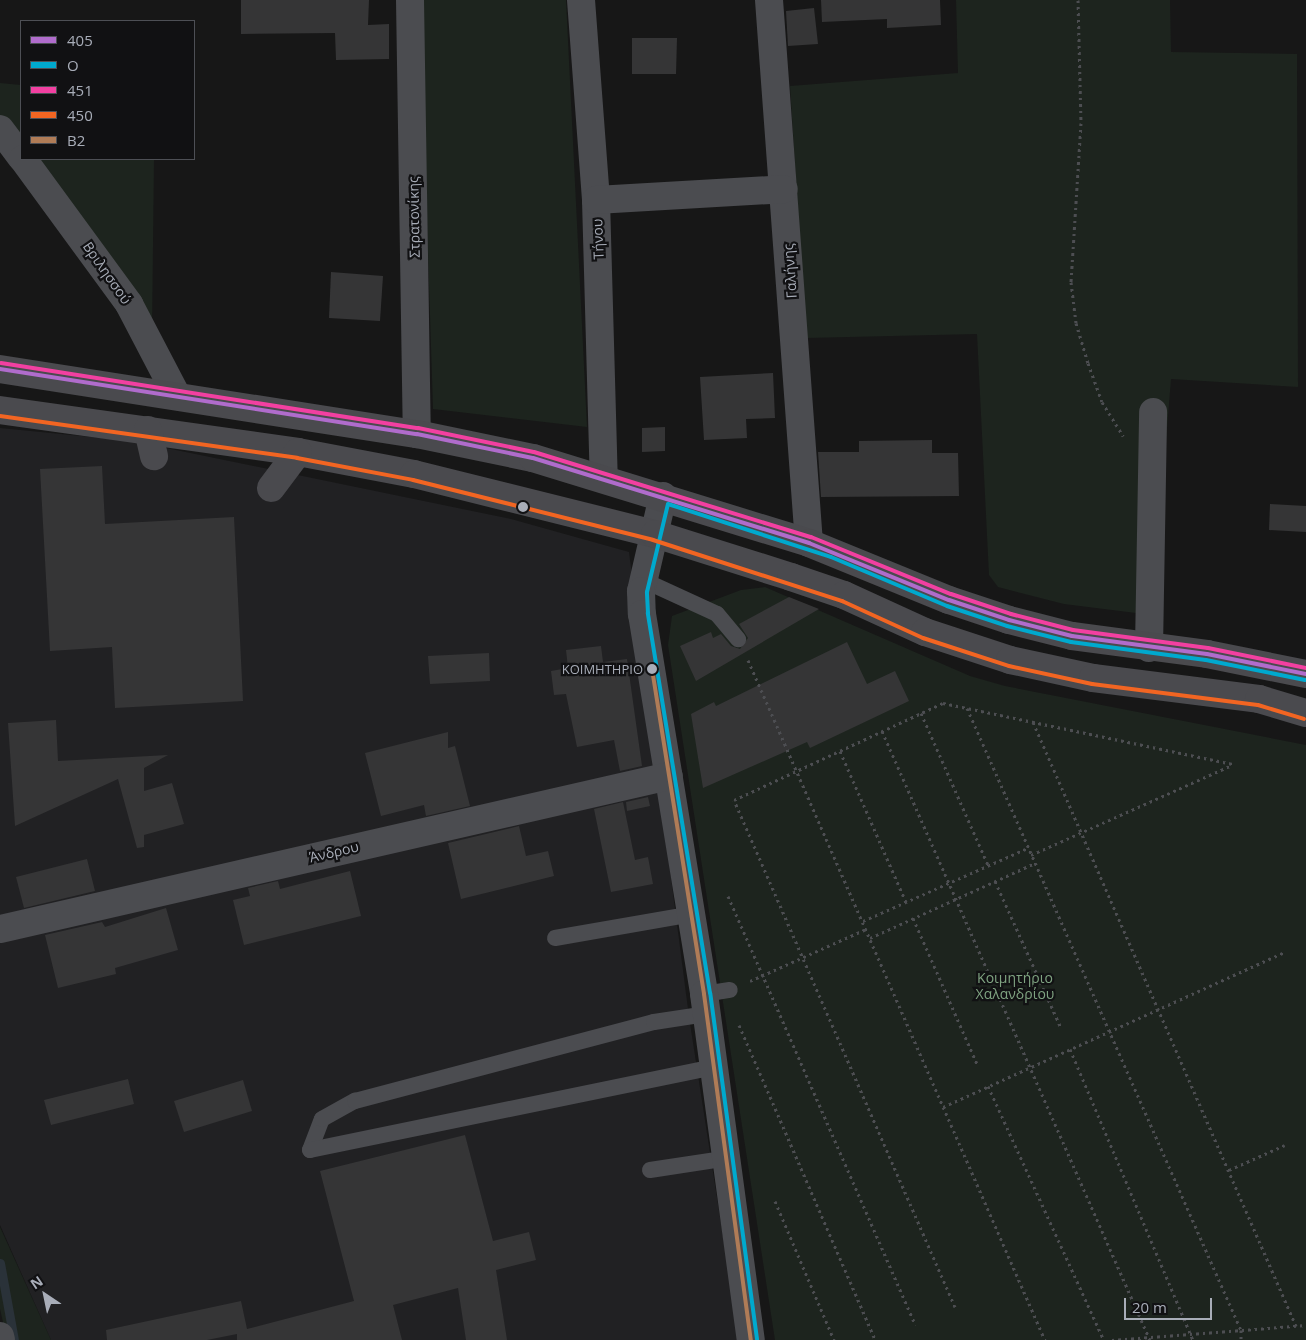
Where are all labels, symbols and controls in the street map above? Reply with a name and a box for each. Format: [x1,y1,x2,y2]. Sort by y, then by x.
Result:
legend [20,20,195,160]
text: 405 [67,30,93,50]
text: Ο [67,55,79,75]
text: 451 [67,80,93,100]
text: 450 [67,105,93,125]
text: Β2 [67,130,85,150]
street label: Στρατονίκης [405,176,423,258]
street label: Τήνου [589,218,607,260]
street label: Βριλησσού [79,239,135,307]
street label: Γαλήνης [780,243,800,299]
unlabelled marker [518,502,528,512]
place label: ΚΟΙΜΗΤΗΡΙΟ [562,661,643,677]
marker: ΚΟΙΜΗΤΗΡΙΟ [647,664,657,674]
street label: Άνδρου [308,838,360,866]
park label: Κοιμητήριο Χαλανδρίου [976,970,1054,1002]
north arrow [20,1270,70,1320]
text: N [26,1271,46,1293]
scale bar [1126,1288,1214,1320]
text: 20 m [1132,1297,1167,1317]

